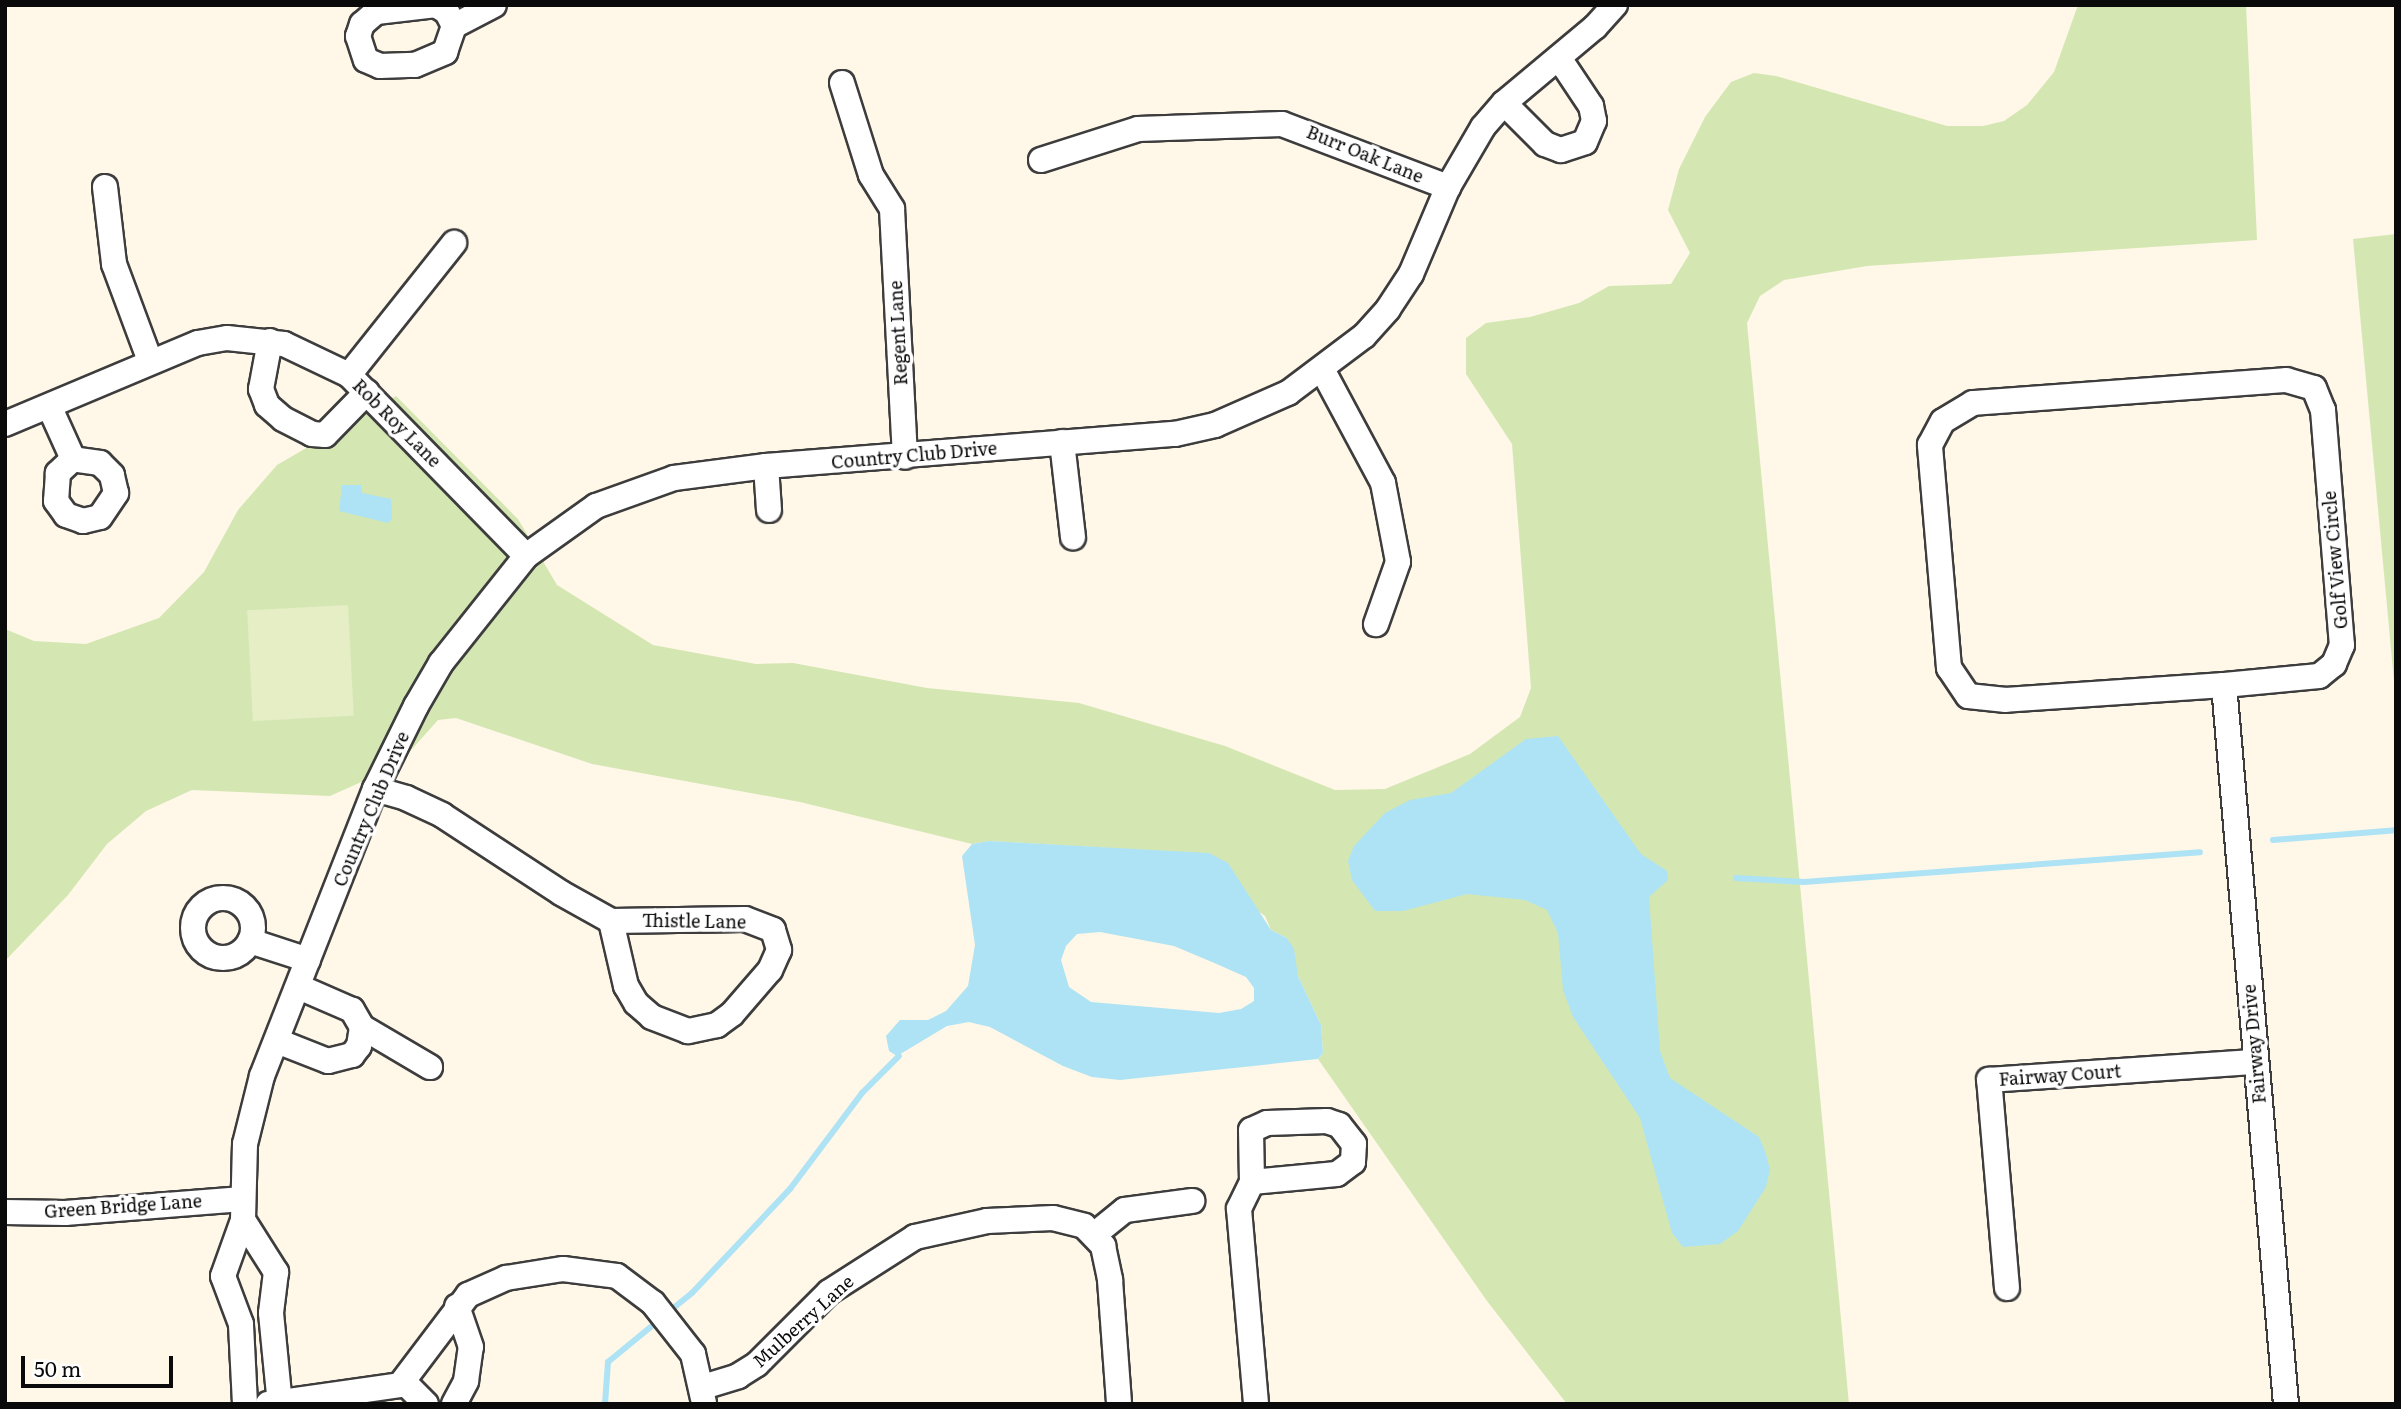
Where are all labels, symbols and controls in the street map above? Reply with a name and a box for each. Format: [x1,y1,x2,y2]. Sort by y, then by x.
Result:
street label: Burr Oak Lane [1303,121,1427,187]
street label: Regent Lane [884,280,912,386]
street label: Rob Roy Lane [348,374,446,472]
street label: Country Club Drive [830,437,998,473]
street label: Golf View Circle [2318,490,2352,630]
street label: Country Club Drive [329,728,413,890]
street label: Thistle Lane [642,909,746,933]
street label: Fairway Drive [2238,983,2270,1105]
street label: Fairway Court [1998,1060,2122,1090]
street label: Green Bridge Lane [43,1190,203,1222]
street label: Mulberry Lane [748,1270,858,1372]
scale bar [24,1342,177,1386]
text: 50 m [34,1352,81,1383]

